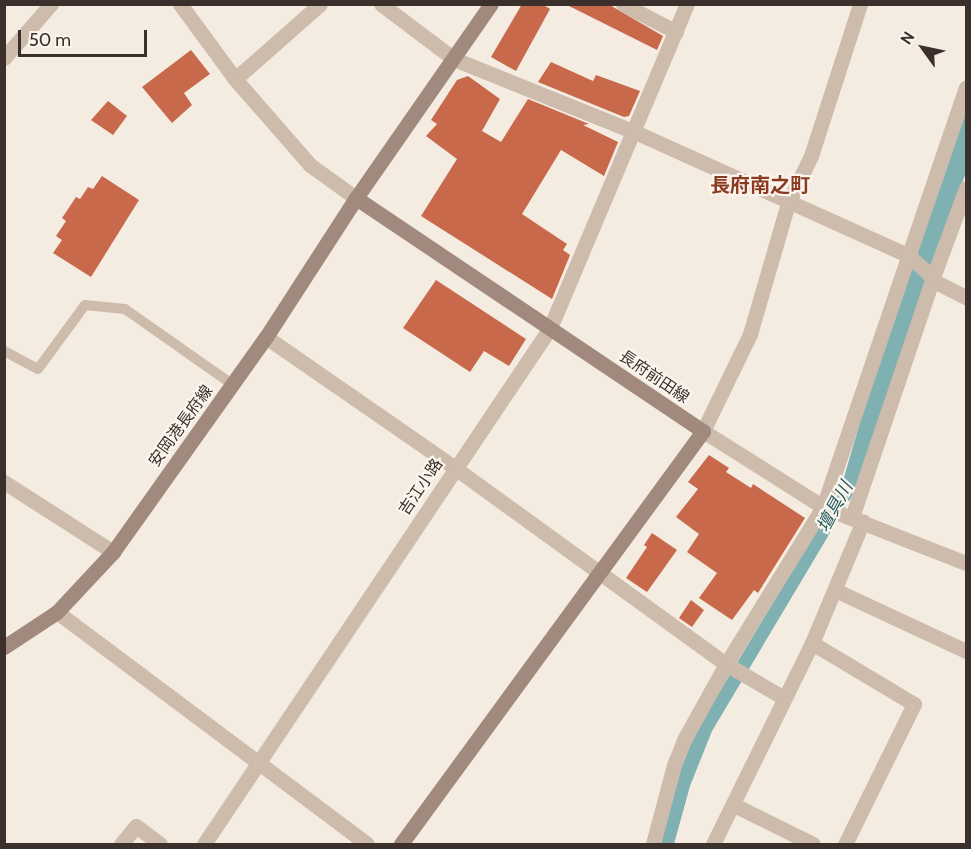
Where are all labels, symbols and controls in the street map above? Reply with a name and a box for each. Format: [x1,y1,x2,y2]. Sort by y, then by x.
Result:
scale bar [21,18,150,56]
north arrow [893,18,953,78]
text: N [896,28,919,48]
text: 50 m [29,29,71,51]
district label: 長府南之町 [710,173,810,197]
street label: 長府前田線 [615,347,693,407]
street label: 安岡港長府線 [145,382,217,470]
street label: 吉江小路 [395,455,447,519]
water label: 壇具川 [813,478,857,536]

